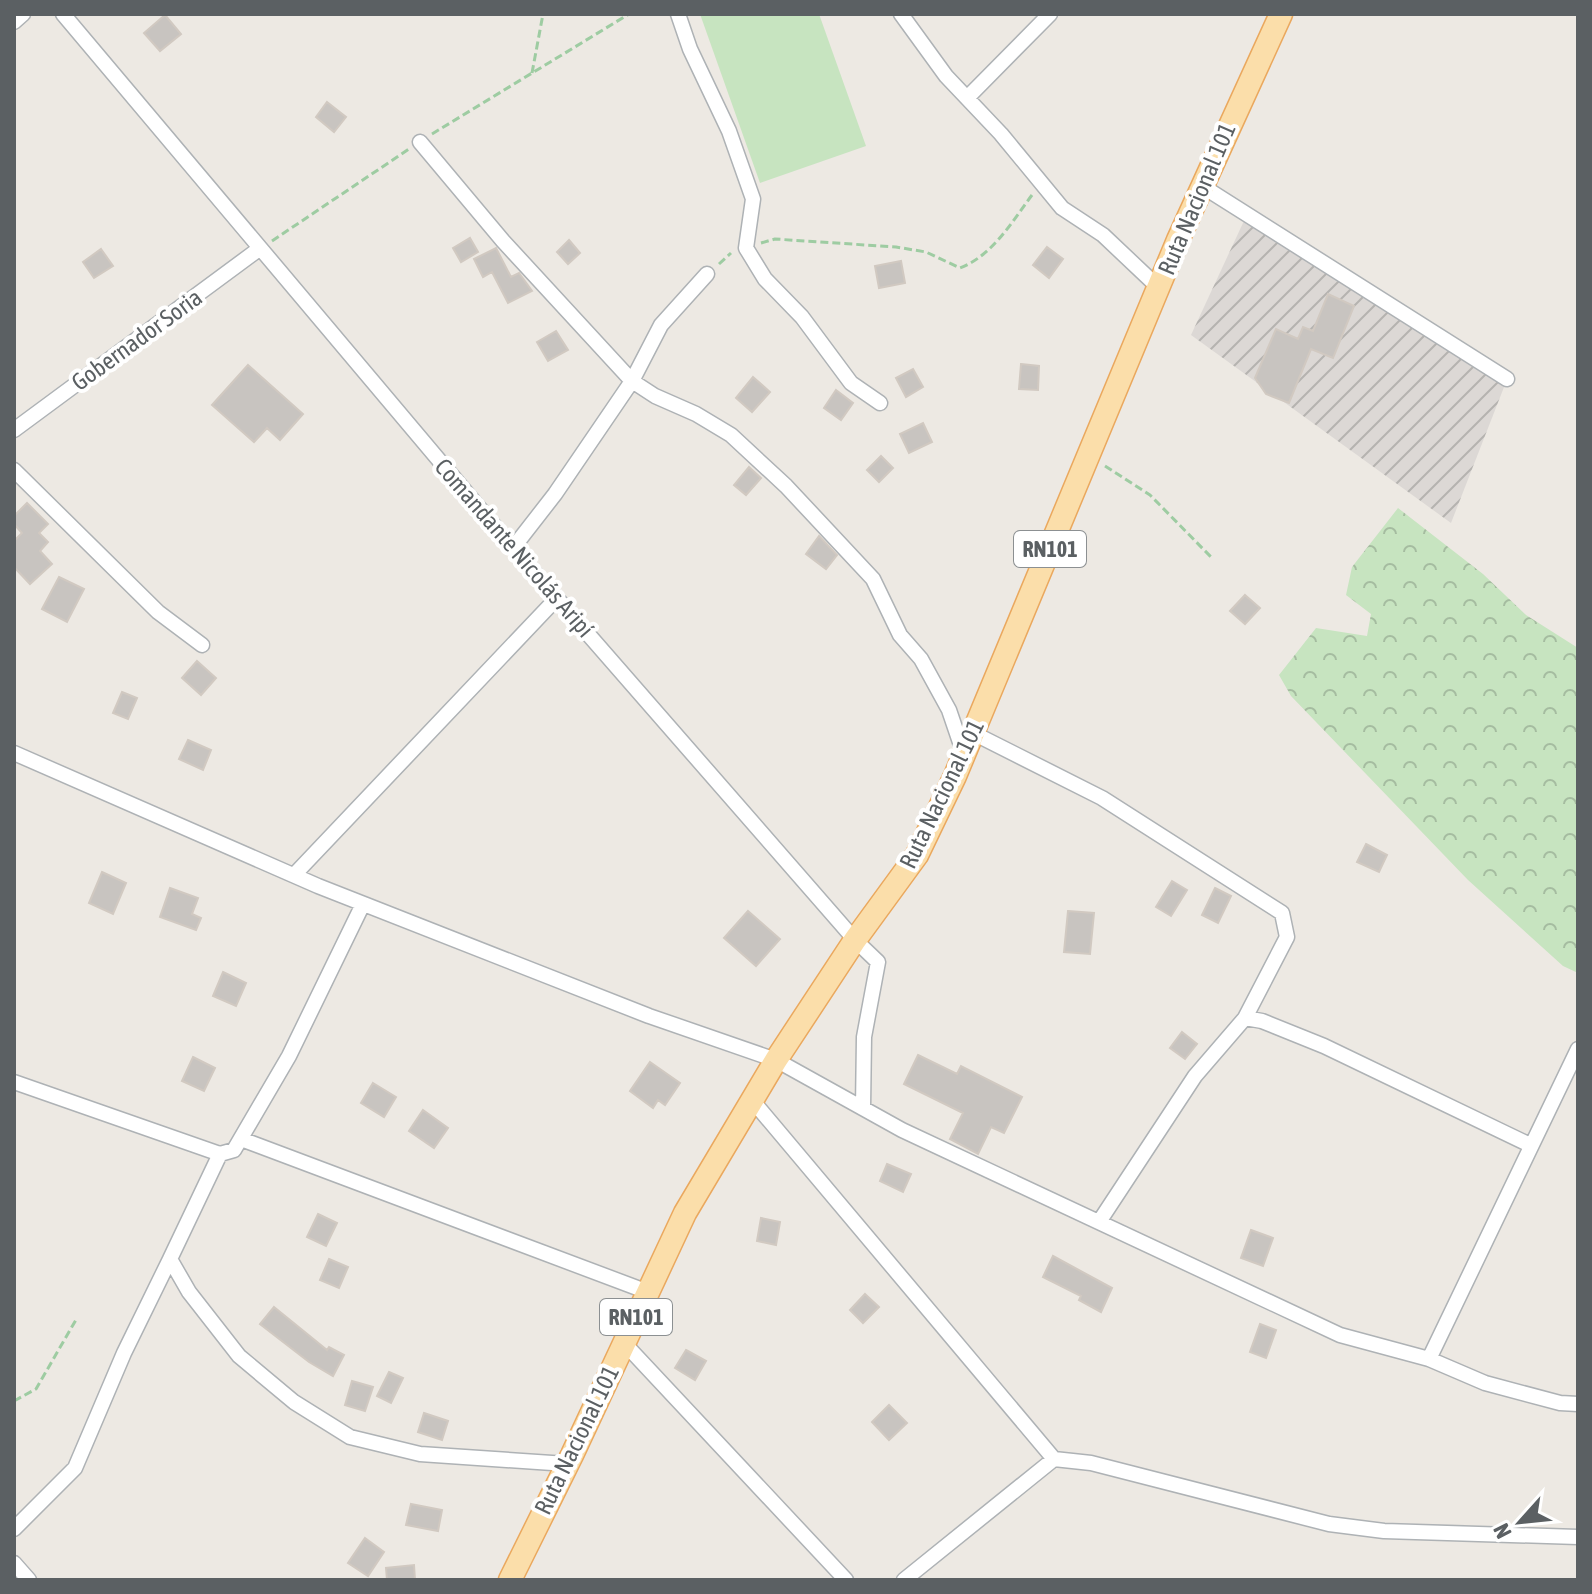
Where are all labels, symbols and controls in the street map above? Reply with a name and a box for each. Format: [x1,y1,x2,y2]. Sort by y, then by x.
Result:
street label: Ruta Nacional 101 [1152,119,1241,279]
street label: Gobernador Soria [66,283,207,396]
street label: Comandante Nicolás Aripí [430,453,599,642]
road number: RN101 [1014,531,1086,567]
street label: Ruta Nacional 101 [894,715,989,873]
road number: RN101 [600,1299,672,1335]
street label: Ruta Nacional 101 [529,1361,624,1519]
north arrow [1480,1482,1560,1562]
text: N [1488,1519,1517,1543]

